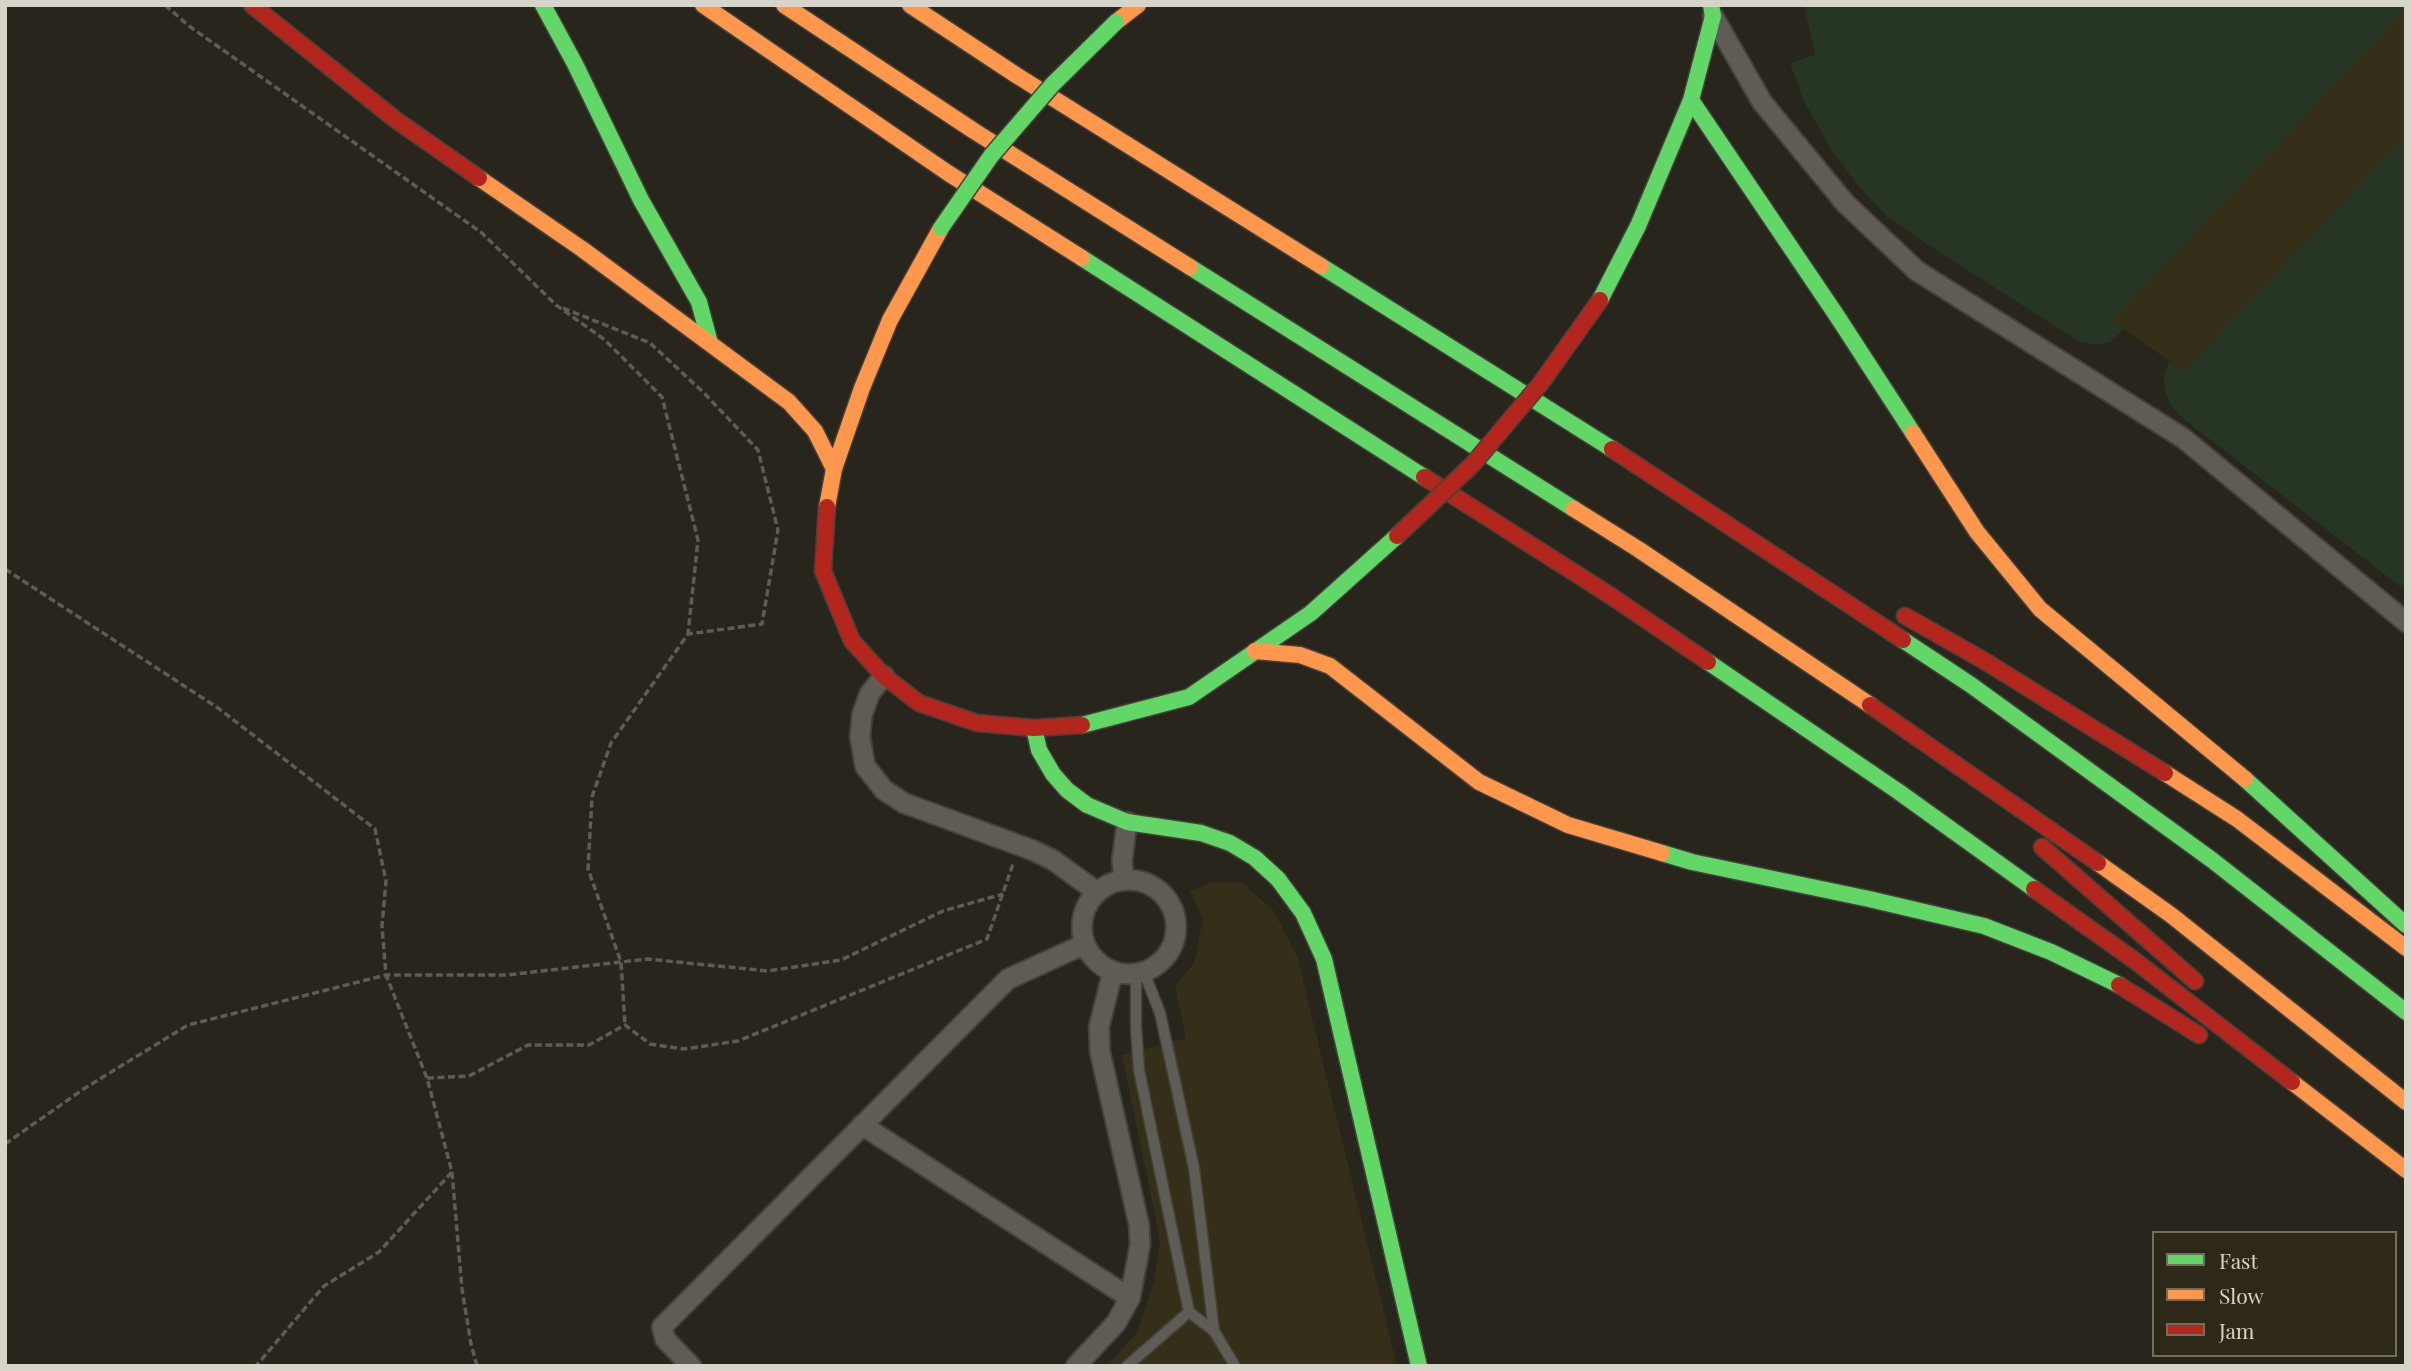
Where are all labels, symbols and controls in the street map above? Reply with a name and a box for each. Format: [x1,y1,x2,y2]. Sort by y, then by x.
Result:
legend [2152,1231,2397,1357]
text: Fast [2219,1246,2258,1274]
text: Slow [2219,1281,2264,1309]
text: Jam [2219,1316,2255,1344]

